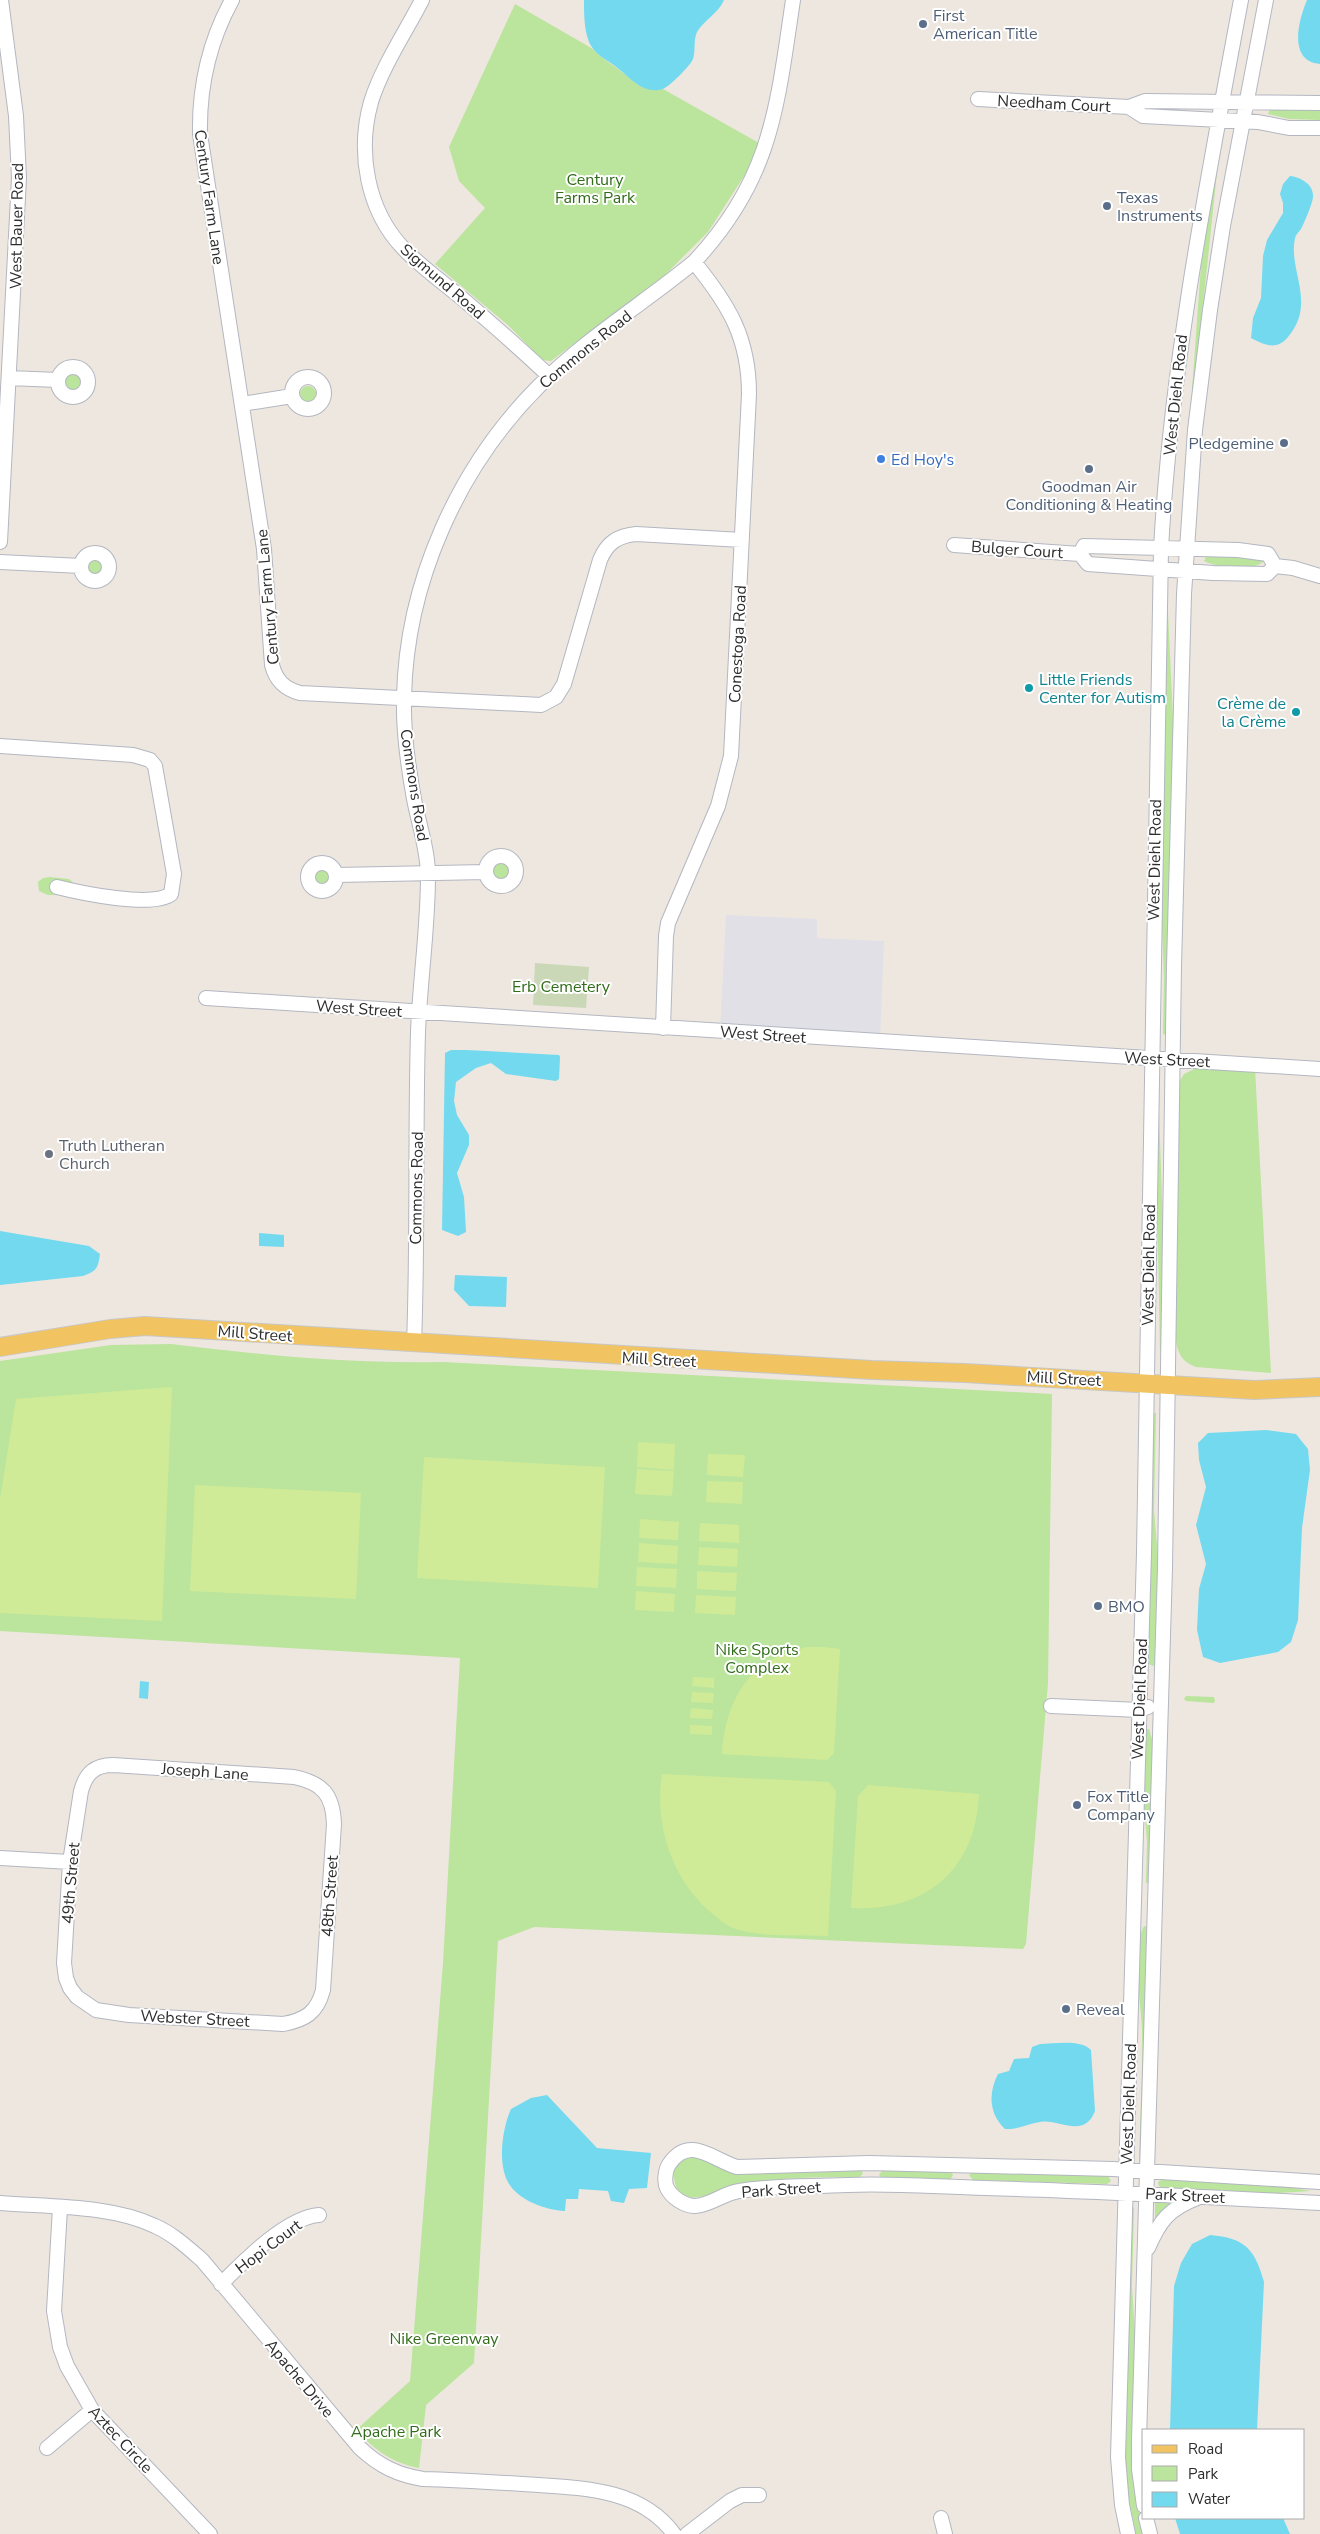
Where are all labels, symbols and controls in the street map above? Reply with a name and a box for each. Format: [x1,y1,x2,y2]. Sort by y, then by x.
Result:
place label: First American Title [933,5,1037,45]
marker: First American Title [917,18,929,30]
street label: Needham Court [997,90,1112,118]
street label: Century Farm Lane [189,128,229,266]
street label: West Bauer Road [5,163,29,289]
park label: Century Farms Park [555,169,636,209]
place label: Texas Instruments [1117,187,1203,227]
marker: Texas Instruments [1101,200,1113,212]
street label: Sigmund Road [395,239,489,325]
street label: Commons Road [535,306,637,394]
street label: West Diehl Road [1159,333,1193,457]
place label: Pledgemine [1188,433,1274,455]
marker: Pledgemine [1278,437,1290,449]
place label: Ed Hoy's [891,449,954,471]
marker: Ed Hoy's [875,453,887,465]
marker: Goodman Air Conditioning & Heating [1083,463,1095,475]
place label: Goodman Air Conditioning & Heating [1006,476,1172,516]
street label: Century Farm Lane [251,528,285,666]
street label: Bulger Court [970,536,1064,564]
street label: Conestoga Road [724,585,752,704]
place label: Little Friends Center for Autism [1039,669,1166,709]
marker: Little Friends Center for Autism [1023,682,1035,694]
place label: Crème de la Crème [1217,693,1286,733]
marker: Crème de la Crème [1290,706,1302,718]
street label: Commons Road [394,727,434,843]
street label: West Diehl Road [1143,799,1167,921]
park label: Erb Cemetery [512,976,611,998]
street label: West Street [315,995,403,1023]
street label: West Street [719,1021,807,1049]
street label: West Street [1123,1047,1211,1073]
street label: Commons Road [405,1131,429,1245]
place label: Truth Lutheran Church [59,1135,165,1175]
marker: Truth Lutheran Church [43,1148,55,1160]
street label: West Diehl Road [1137,1204,1161,1326]
street label: Mill Street [217,1320,293,1348]
street label: Mill Street [621,1347,697,1373]
street label: Mill Street [1026,1366,1102,1392]
place label: BMO [1108,1596,1145,1618]
marker: BMO [1092,1600,1104,1612]
street label: West Diehl Road [1127,1638,1153,1760]
park label: Nike Sports Complex [715,1639,799,1679]
street label: Joseph Lane [159,1758,249,1786]
place label: Fox Title Company [1087,1786,1156,1826]
marker: Fox Title Company [1071,1799,1083,1811]
street label: 49th Street [56,1841,86,1925]
street label: 48th Street [316,1854,344,1938]
place label: Reveal [1076,1999,1125,2021]
marker: Reveal [1060,2003,1072,2015]
street label: Webster Street [140,2005,251,2033]
street label: West Diehl Road [1116,2043,1142,2165]
street label: Park Street [741,2176,822,2204]
street label: Park Street [1145,2183,1226,2209]
street label: Hopi Court [231,2214,307,2279]
park label: Nike Greenway [389,2328,499,2350]
street label: Apache Drive [260,2335,339,2423]
street label: Aztec Circle [83,2401,157,2478]
park label: Apache Park [351,2421,442,2443]
legend [1142,2429,1305,2519]
text: Road [1188,2439,1223,2459]
text: Park [1188,2464,1218,2484]
text: Water [1188,2489,1231,2509]

